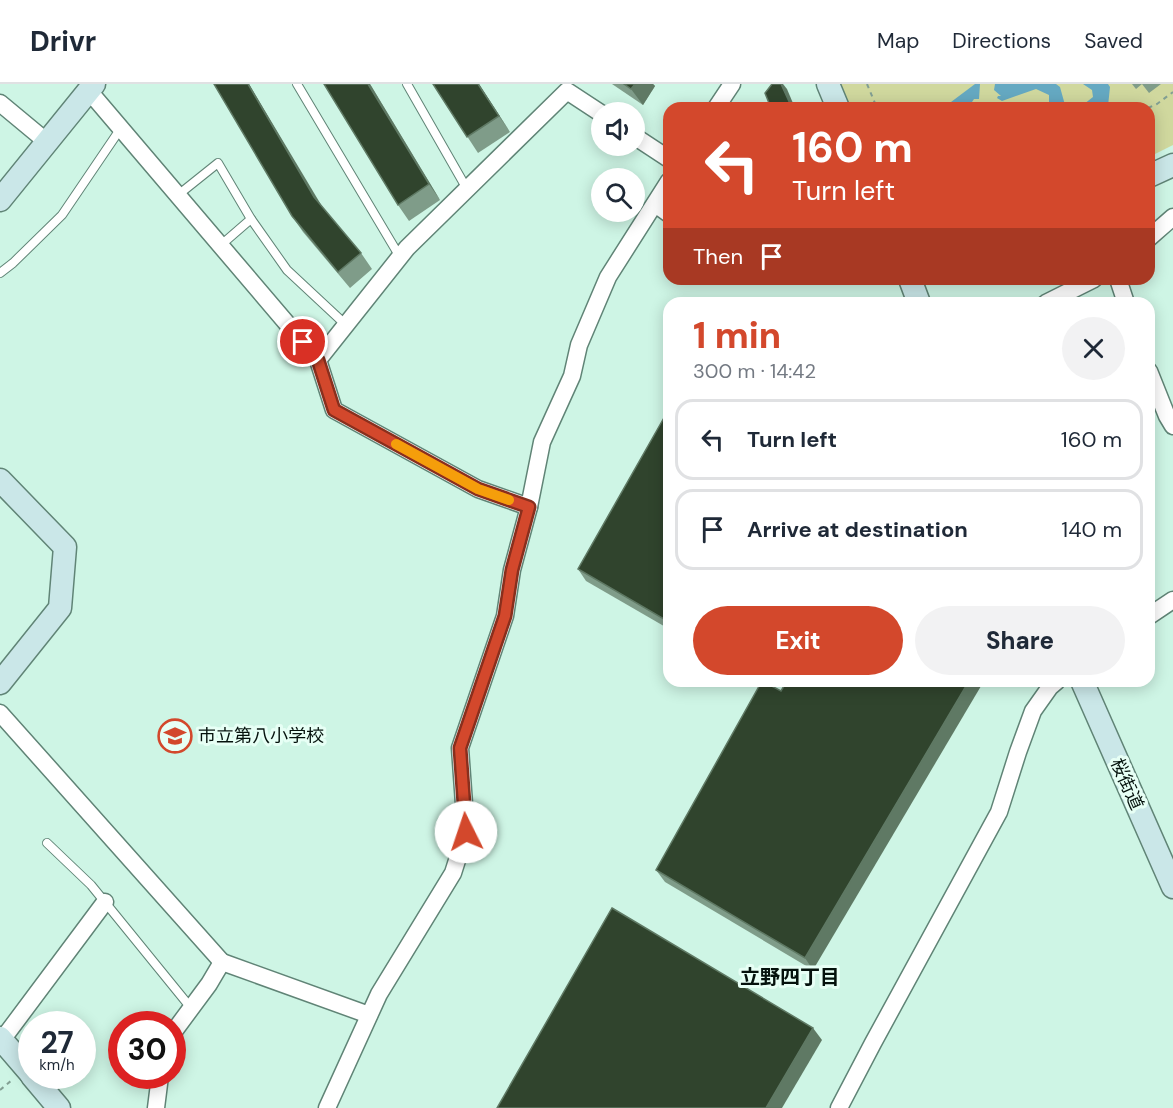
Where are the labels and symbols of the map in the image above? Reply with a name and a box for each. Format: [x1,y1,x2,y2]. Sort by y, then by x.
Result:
pin [277,316,328,367]
school or university icon: 市立第八小学校 [157,718,193,754]
place label: 市立第八小学校 [198,724,324,748]
street label: 桜街道 [1105,754,1149,814]
position arrow [434,800,498,864]
district label: 立野四丁目 [740,964,840,990]
speed limit sign: 30 [108,1011,186,1089]

